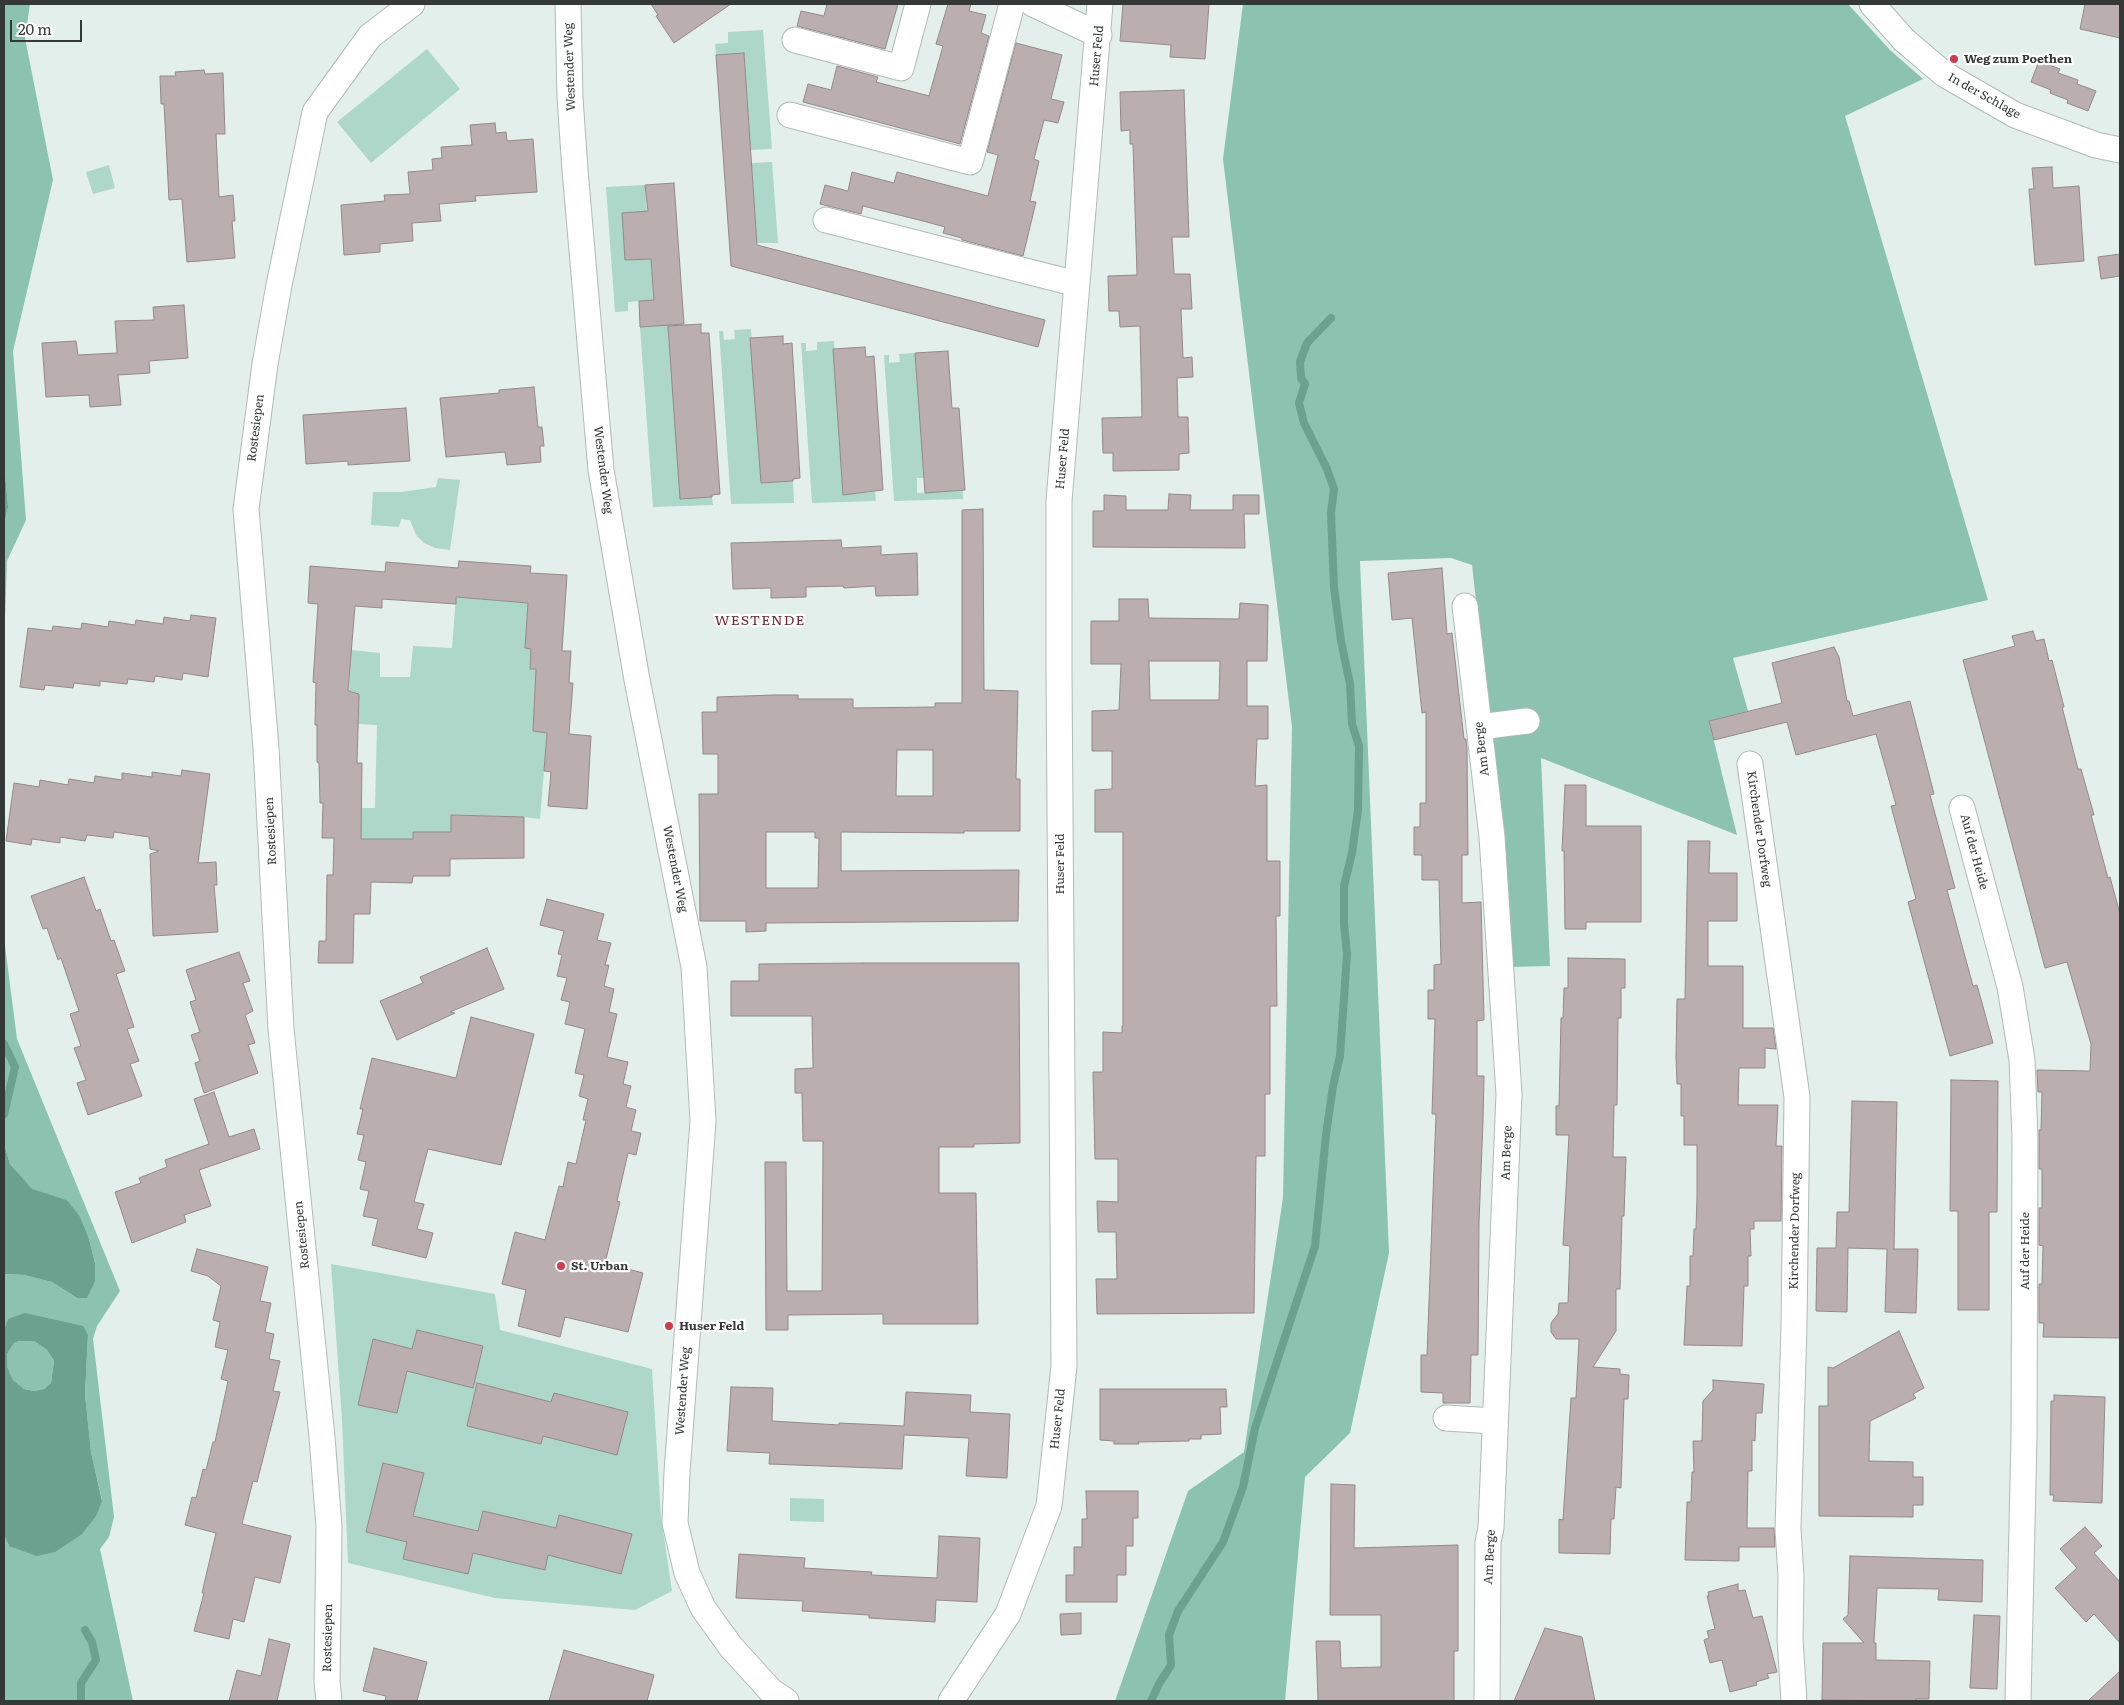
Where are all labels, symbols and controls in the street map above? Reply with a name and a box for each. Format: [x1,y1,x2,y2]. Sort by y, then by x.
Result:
scale bar [12,10,85,42]
text: 20 m [18,17,52,40]
street label: Westender Weg [561,23,579,111]
street label: Huser Feld [1087,25,1107,87]
place label: Weg zum Poethen [1964,52,2072,66]
marker: Weg zum Poethen [1948,53,1960,65]
street label: In der Schlage [1945,70,2023,122]
street label: Rostesiepen [245,393,267,463]
street label: Westender Weg [590,425,616,515]
street label: Huser Feld [1053,428,1073,490]
district label: WESTENDE [714,613,806,629]
street label: Am Berge [1472,721,1492,777]
street label: Kirchender Dorfweg [1744,770,1774,888]
street label: Rostesiepen [262,797,280,865]
street label: Auf der Heide [1957,812,1991,892]
street label: Westender Weg [659,824,691,914]
street label: Huser Feld [1053,833,1067,895]
street label: Am Berge [1499,1125,1515,1181]
street label: Kirchender Dorfweg [1787,1172,1803,1290]
street label: Rostesiepen [291,1200,313,1270]
street label: Auf der Heide [2018,1212,2032,1290]
place label: St. Urban [571,1259,628,1273]
marker: St. Urban [555,1260,567,1272]
place label: Huser Feld [679,1319,745,1333]
marker: Huser Feld [663,1320,675,1332]
street label: Westender Weg [673,1346,693,1436]
street label: Huser Feld [1048,1388,1068,1450]
street label: Am Berge [1481,1529,1499,1585]
street label: Rostesiepen [320,1604,336,1672]

